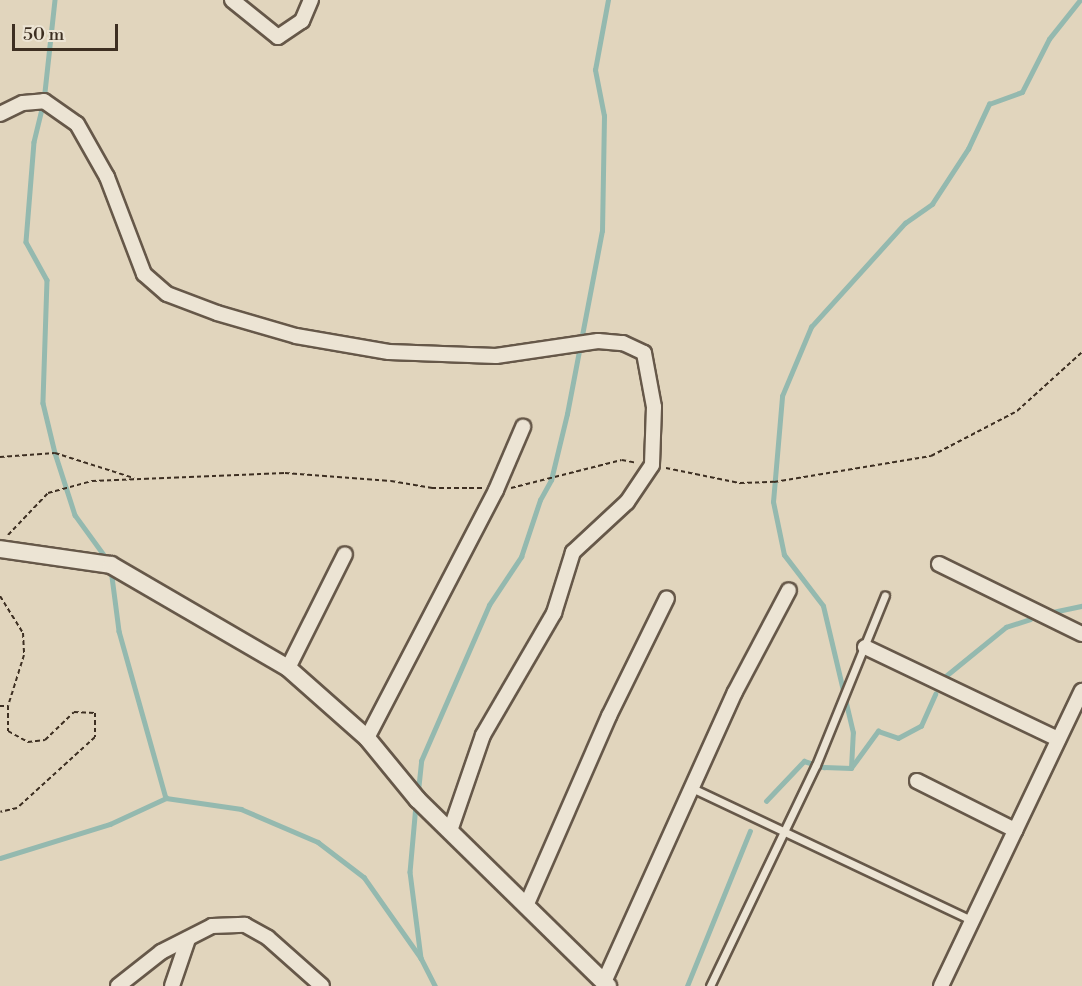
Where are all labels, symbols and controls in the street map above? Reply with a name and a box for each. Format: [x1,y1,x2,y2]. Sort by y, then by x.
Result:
scale bar [15,12,122,50]
text: 50 m [23,23,64,46]

